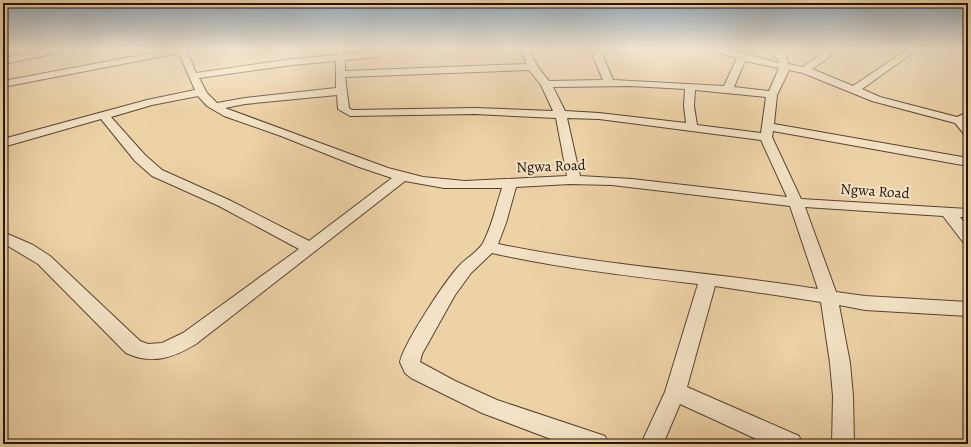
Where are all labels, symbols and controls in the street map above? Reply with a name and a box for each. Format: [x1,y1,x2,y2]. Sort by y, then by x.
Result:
street label: Ngwa Road [516,155,587,177]
street label: Ngwa Road [840,179,911,203]

